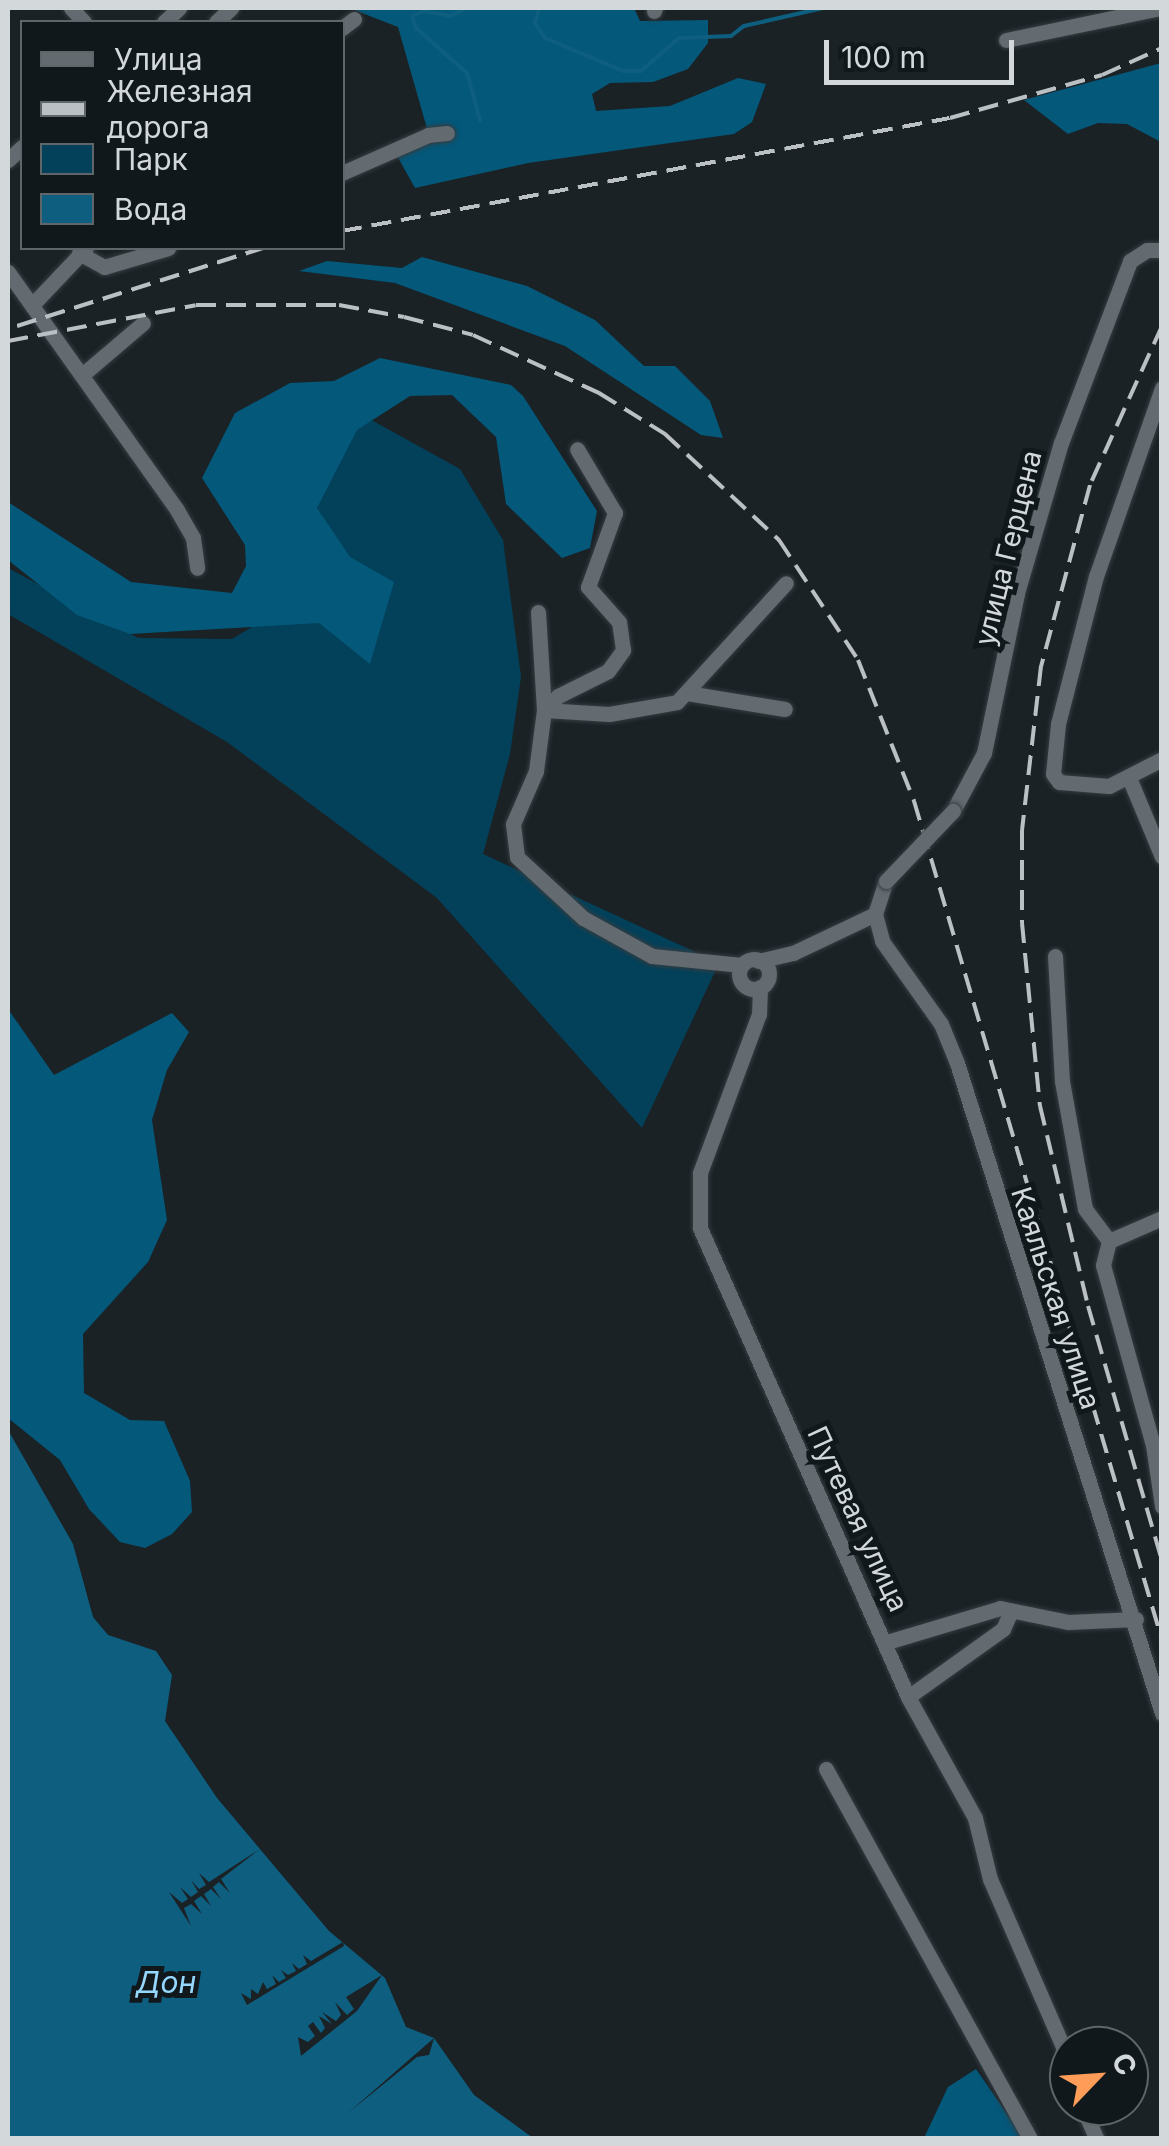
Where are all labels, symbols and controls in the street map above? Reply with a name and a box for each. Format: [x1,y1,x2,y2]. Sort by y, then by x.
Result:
legend [20,20,345,250]
scale bar [829,20,1019,82]
text: 100 m [841,39,926,75]
text: Улица [114,41,203,77]
text: Железная дорога [106,73,253,145]
text: Парк [114,141,188,177]
text: Вода [114,191,187,227]
street label: улица Герцена [967,447,1049,649]
street label: Каяльская улица [1004,1183,1108,1413]
street label: Путевая улица [800,1421,916,1617]
water label: Дон [136,1964,196,2000]
north arrow [1049,2026,1149,2126]
text: С [1105,2048,1144,2081]

